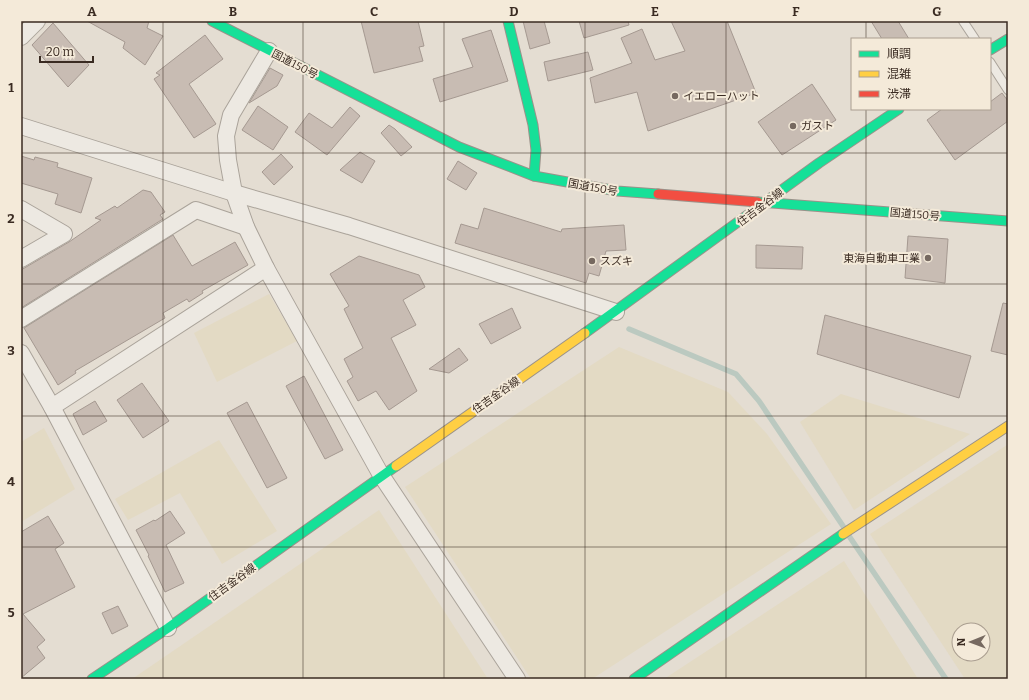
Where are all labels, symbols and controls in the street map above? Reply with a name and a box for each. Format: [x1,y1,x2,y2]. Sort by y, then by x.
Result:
text: A [87,4,97,19]
text: B [229,4,237,19]
text: C [370,4,378,19]
text: D [509,4,519,19]
text: E [651,4,659,19]
text: F [792,4,800,19]
text: G [932,4,942,19]
scale bar [40,38,93,64]
legend [851,38,991,110]
text: 20 m [46,45,75,59]
street label: 国道150号 [269,47,320,82]
text: 順調 [887,47,911,61]
text: 混雑 [887,67,911,81]
text: 1 [8,80,14,95]
text: 渋滞 [887,87,911,101]
place label: イエローハット [683,90,760,103]
marker: イエローハット [670,91,680,101]
place label: ガスト [801,120,834,133]
marker: ガスト [788,121,798,131]
street label: 国道150号 [567,177,619,198]
street label: 住吉金谷線 [734,186,786,229]
street label: 国道150号 [889,206,941,223]
text: 2 [7,211,15,226]
place label: 東海自動車工業 [843,252,920,265]
marker: 東海自動車工業 [923,253,933,263]
place label: スズキ [600,255,633,268]
marker: スズキ [587,256,597,266]
text: 3 [7,343,15,358]
street label: 住吉金谷線 [470,374,523,417]
text: 4 [7,474,15,489]
street label: 住吉金谷線 [206,561,258,604]
text: 5 [7,605,15,620]
north arrow [951,622,991,662]
text: N [955,637,968,647]

